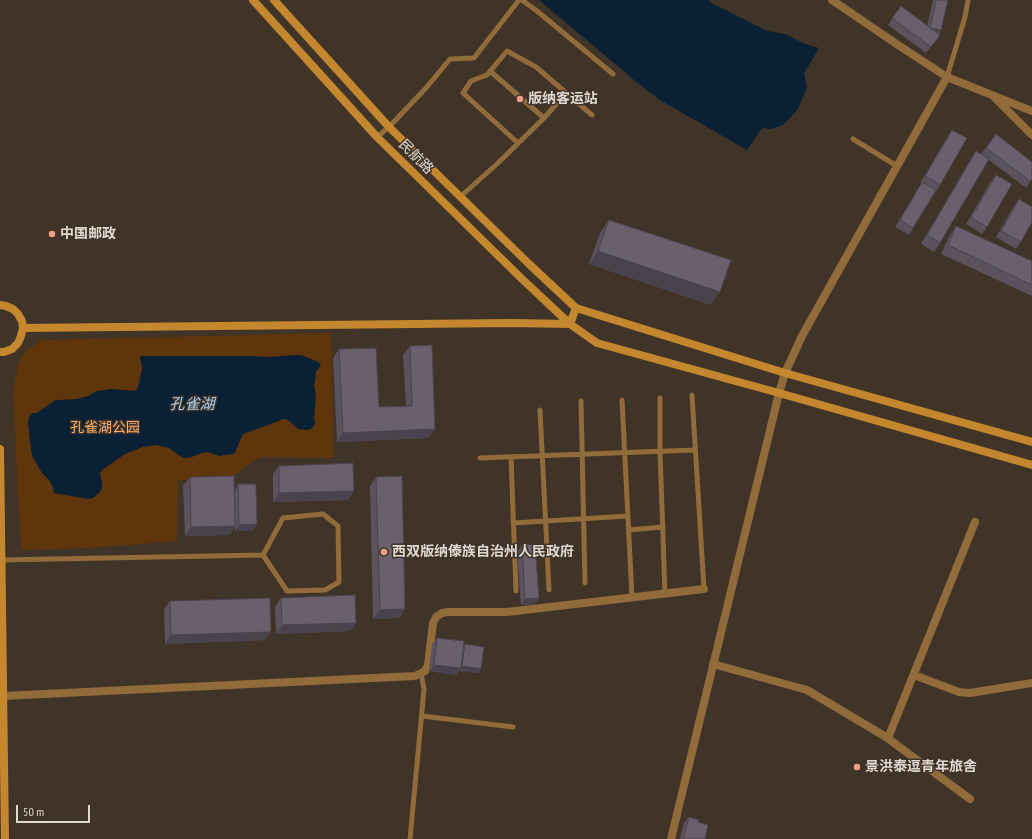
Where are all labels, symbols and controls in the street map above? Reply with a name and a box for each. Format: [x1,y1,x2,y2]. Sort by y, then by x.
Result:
place label: 版纳客运站 [528,91,598,107]
marker: 版纳客运站 [515,94,525,104]
street label: 民航路 [395,136,437,178]
place label: 中国邮政 [60,226,116,242]
marker: 中国邮政 [47,229,57,239]
water label: 孔雀湖 [170,396,214,414]
park label: 孔雀湖公园 [70,420,140,436]
place label: 西双版纳傣族自治州人民政府 [392,544,574,560]
marker: 西双版纳傣族自治州人民政府 [379,547,389,557]
place label: 景洪泰逗青年旅舍 [865,759,977,775]
marker: 景洪泰逗青年旅舍 [852,762,862,772]
scale bar [18,797,92,823]
text: 50 m [23,804,44,819]

